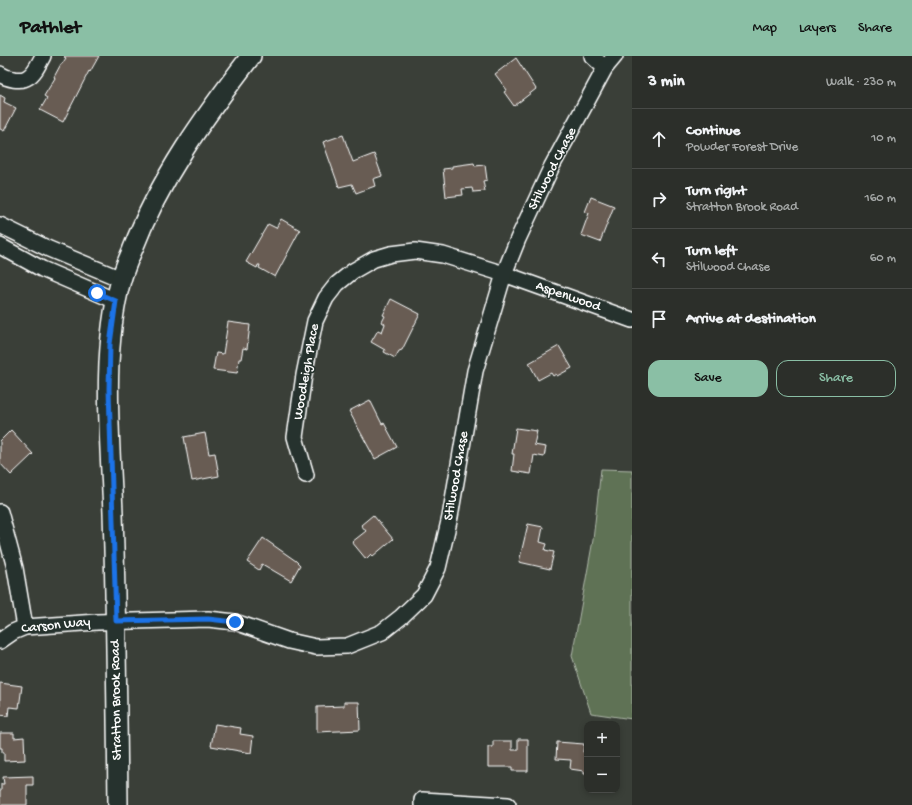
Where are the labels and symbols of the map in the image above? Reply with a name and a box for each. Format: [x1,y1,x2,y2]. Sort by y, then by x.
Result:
street label: Stilwood Chase [525,124,581,213]
street label: Aspenwood [533,278,605,317]
route start [88,284,106,302]
street label: Woodleigh Place [290,322,324,421]
street label: Stilwood Chase [441,429,473,522]
route end [226,613,244,631]
street label: Carson Way [21,614,91,638]
street label: Stratton Brook Road [107,638,127,760]

